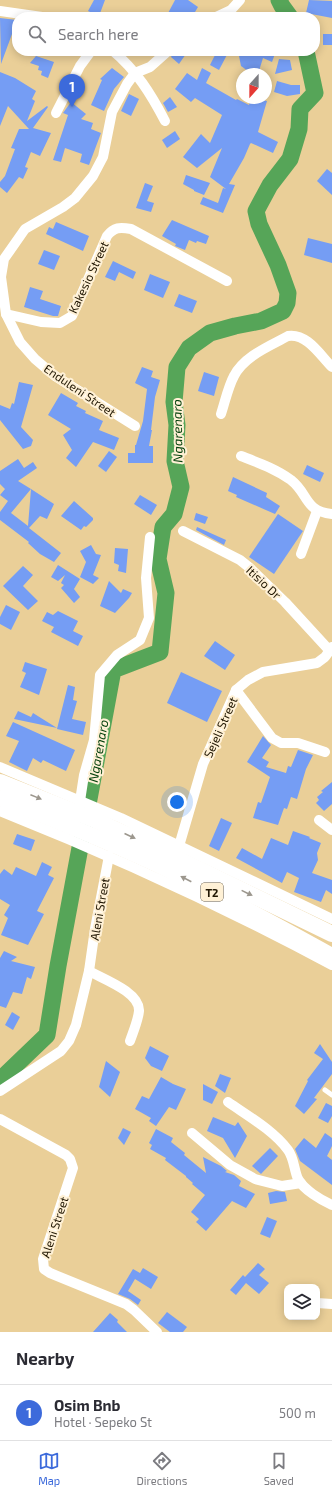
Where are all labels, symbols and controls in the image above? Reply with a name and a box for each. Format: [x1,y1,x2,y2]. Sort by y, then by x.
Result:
search box [12,12,320,56]
icon: search [26,23,48,45]
text: Search here [58,25,139,43]
north arrow [236,68,272,104]
pin: 1 [59,74,85,107]
street label: Kakesio Street [65,238,111,315]
street label: Enduleni Street [42,361,119,419]
water label: Ngarenaro [168,399,186,463]
street label: Itisio Dr [244,563,284,602]
street label: Sejeli Street [200,694,241,760]
water label: Ngarenaro [85,718,111,784]
your location [167,792,187,812]
one-way arrow [31,794,43,800]
one-way arrow [125,833,136,839]
street label: Aleni Street [87,876,111,941]
one-way arrow [180,876,192,882]
road number: T2 [201,883,223,901]
one-way arrow [241,889,253,896]
street label: Aleni Street [38,1194,71,1259]
map controls [284,1284,320,1320]
button: layers [284,1284,320,1320]
text: Nearby [16,1348,74,1368]
text: Osim Bnb [54,1396,120,1414]
text: 1 [26,1405,32,1421]
text: 500 m [279,1405,316,1421]
text: Hotel · Sepeko St [54,1414,152,1430]
tab: Map [38,1450,60,1487]
tab: Directions [137,1450,187,1487]
tab: Saved [264,1450,294,1487]

